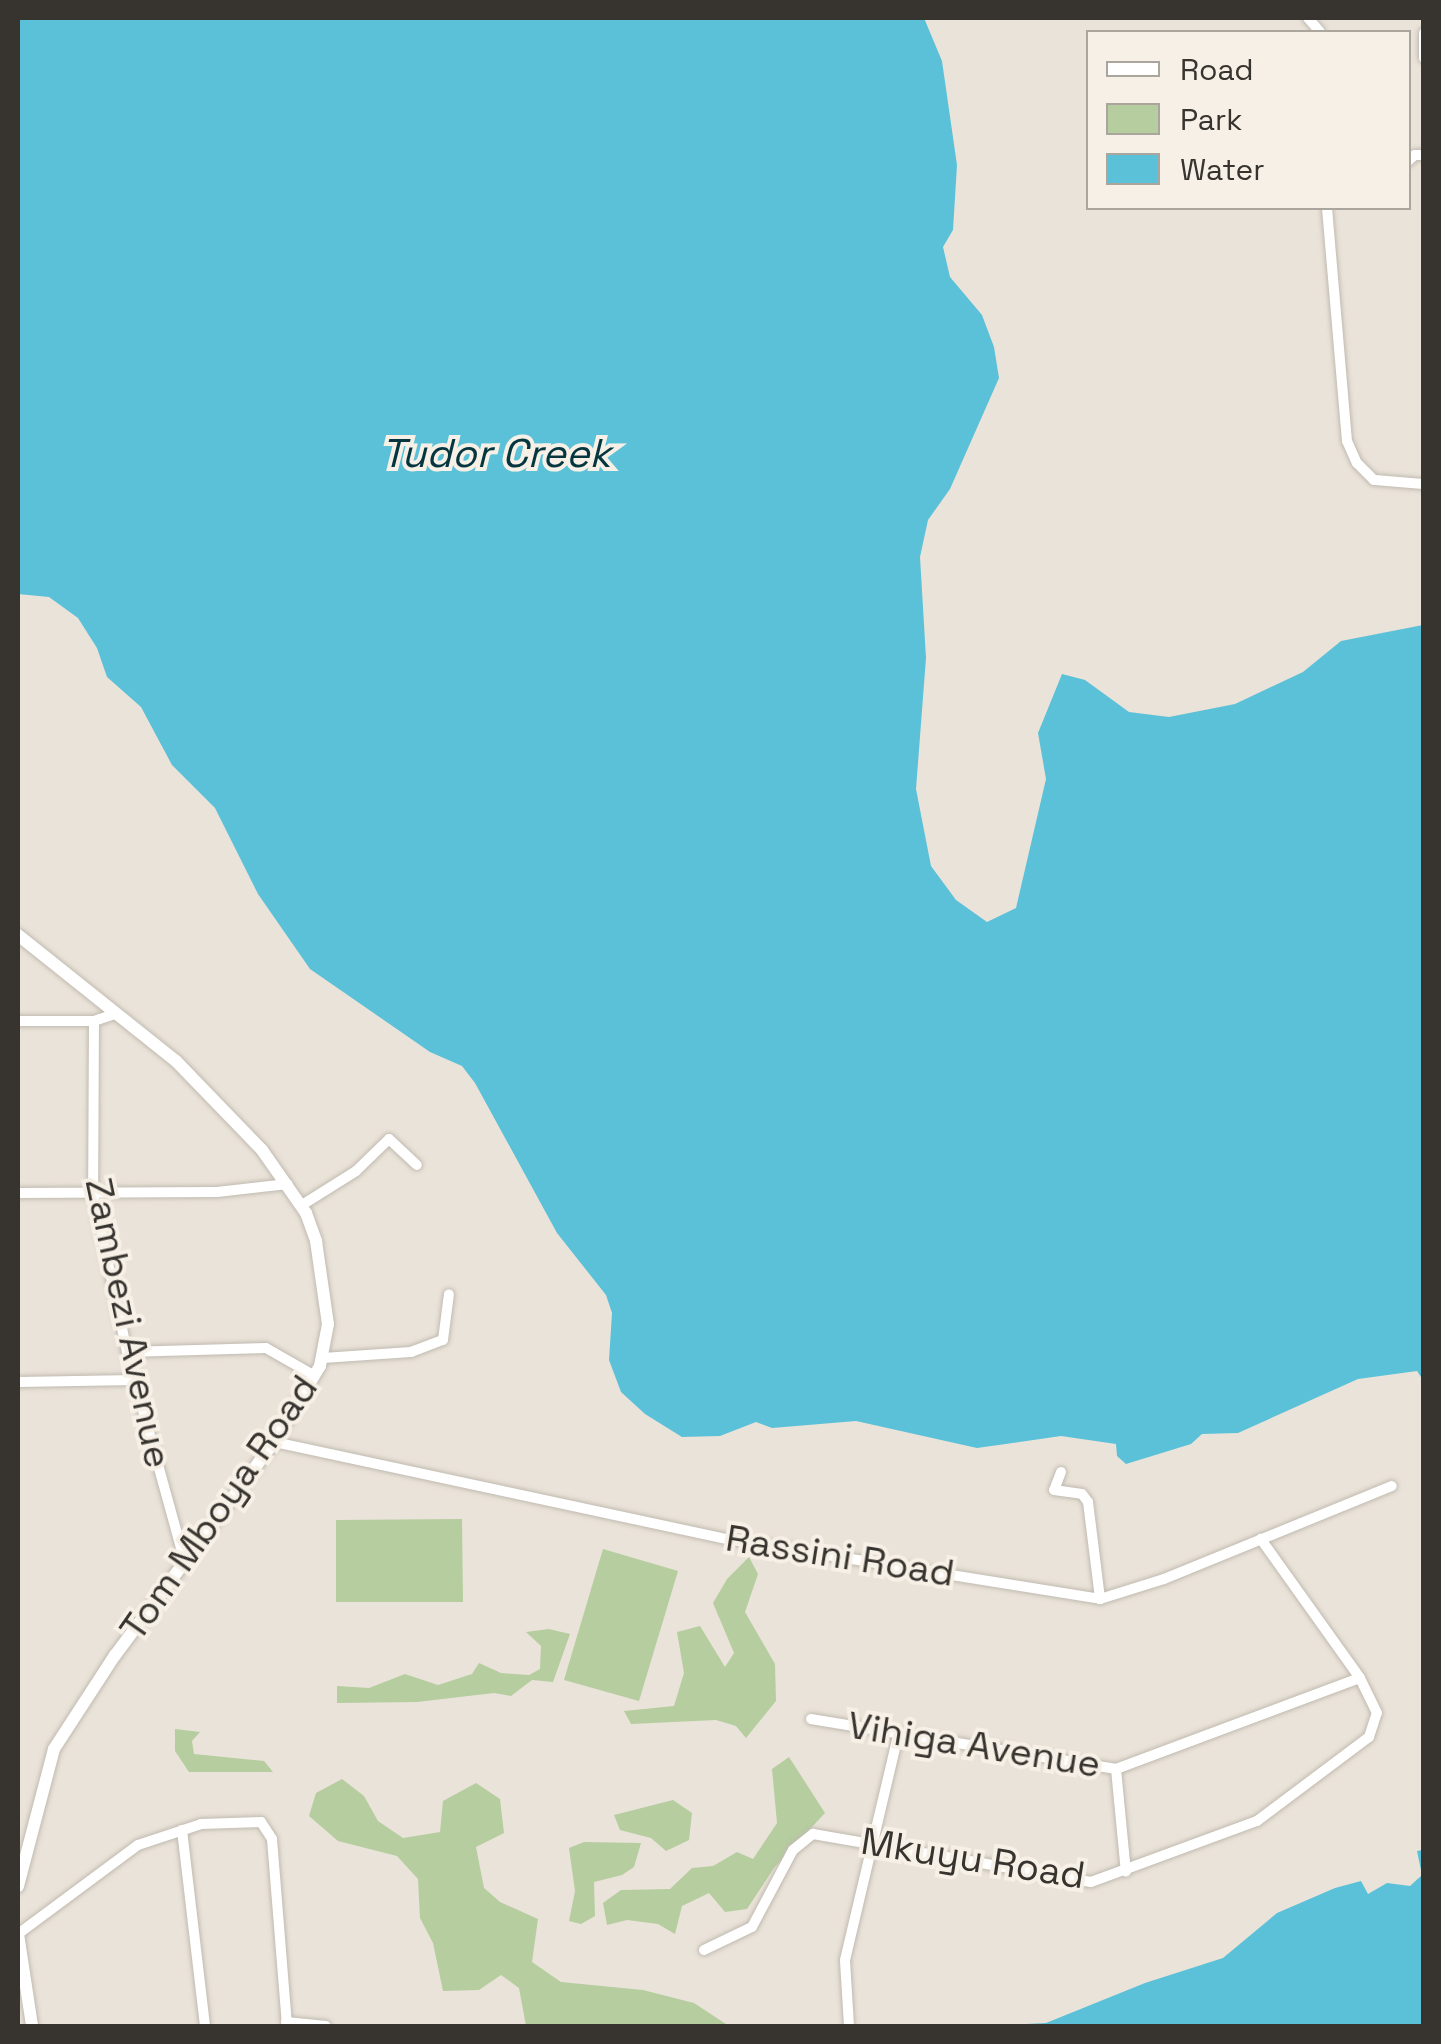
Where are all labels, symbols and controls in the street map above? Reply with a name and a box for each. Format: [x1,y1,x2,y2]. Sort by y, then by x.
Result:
legend [1086,30,1411,210]
text: Road [1180,50,1254,89]
text: Park [1180,100,1242,139]
text: Water [1180,150,1265,189]
water label: Tudor Creek [381,430,611,478]
street label: Zambezi Avenue [75,1174,181,1472]
street label: Tom Mboya Road [110,1367,328,1649]
street label: Rassini Road [723,1515,957,1597]
street label: Vihiga Avenue [844,1702,1104,1788]
street label: Mkuyu Road [858,1819,1088,1899]

